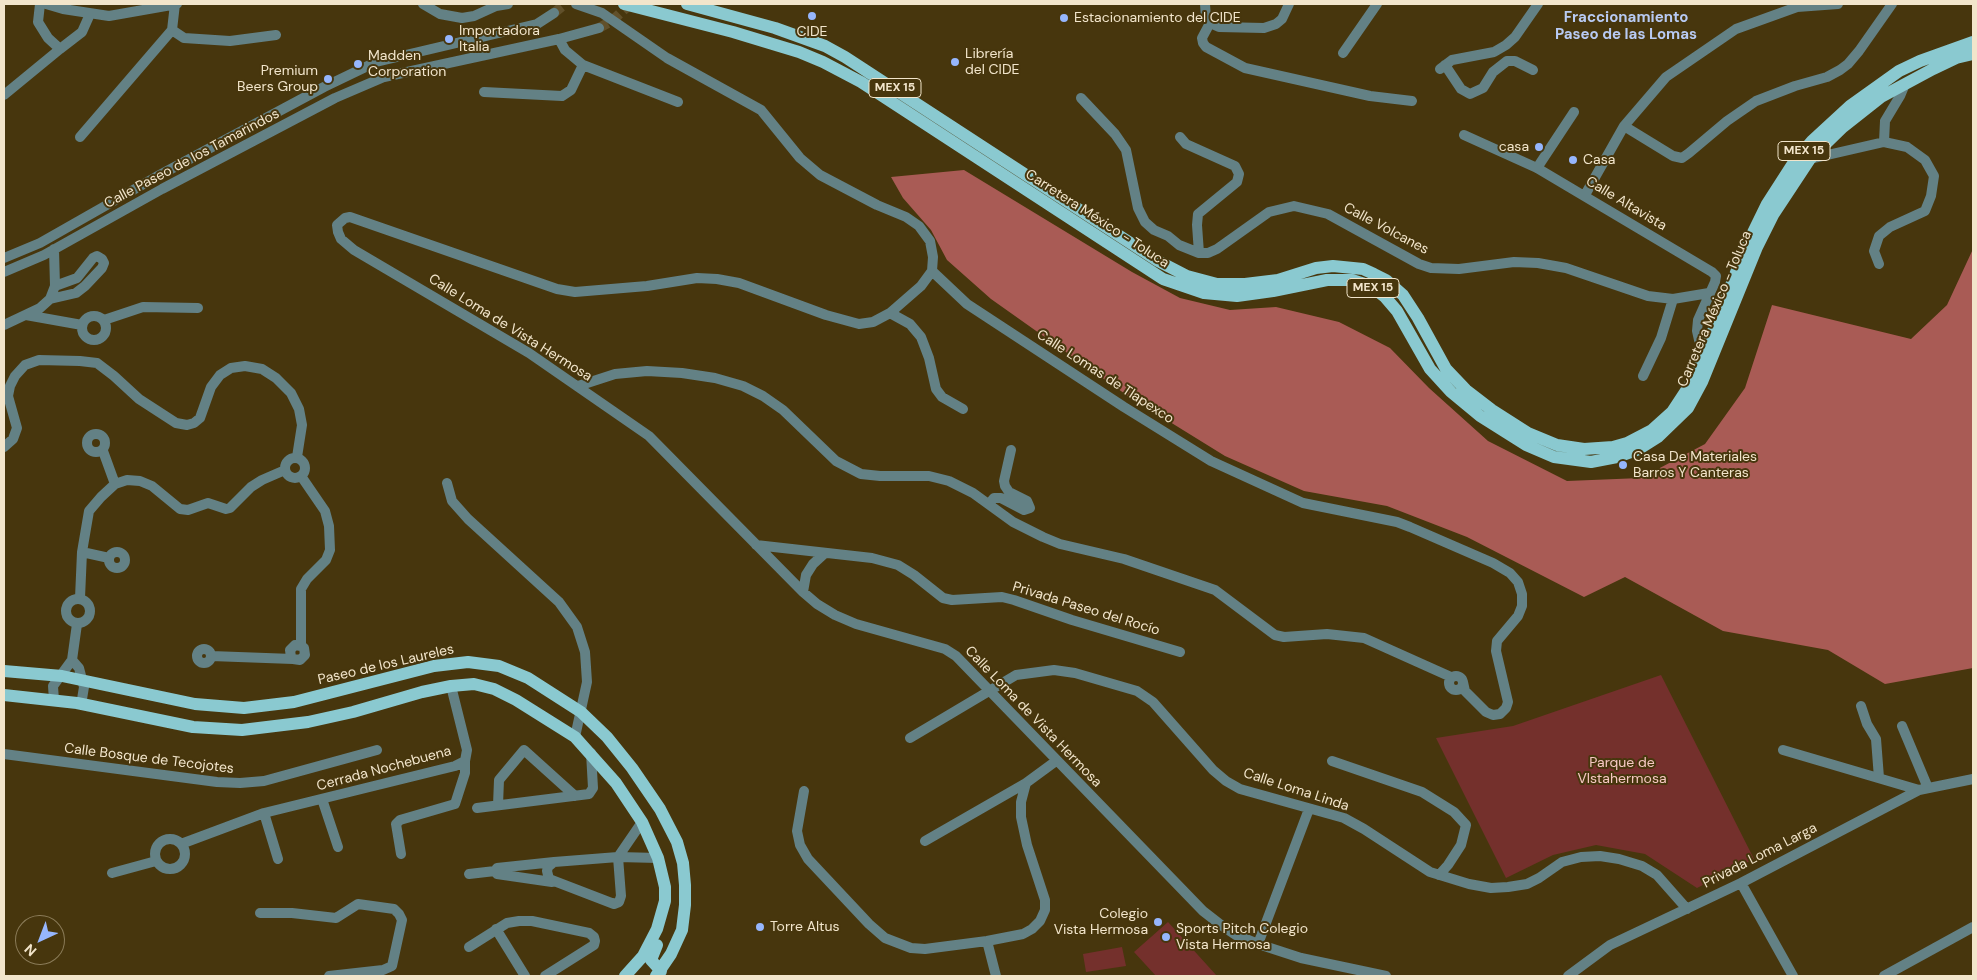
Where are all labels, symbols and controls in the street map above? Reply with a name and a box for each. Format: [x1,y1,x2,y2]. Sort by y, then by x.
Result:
district label: Fraccionamiento Paseo de las Lomas [1555,9,1697,44]
marker: CIDE [806,10,818,22]
place label: Estacionamiento del CIDE [1074,10,1241,26]
marker: Estacionamiento del CIDE [1058,12,1070,24]
place label: Importadora Italia [459,23,540,56]
place label: CIDE [797,24,827,40]
marker: Importadora Italia [443,33,455,45]
place label: Librería del CIDE [965,46,1019,78]
place label: Madden Corporation [368,48,446,80]
marker: Librería del CIDE [949,56,961,68]
marker: Madden Corporation [352,58,364,70]
place label: Premium Beers Group [237,63,318,95]
marker: Premium Beers Group [322,73,334,85]
road number: MEX 15 [869,78,921,98]
street label: Calle Paseo de los Tamarindos [102,106,282,212]
place label: casa [1499,139,1529,155]
marker: casa [1533,141,1545,153]
road number: MEX 15 [1778,142,1830,160]
place label: Casa [1583,152,1615,168]
marker: Casa [1567,154,1579,166]
street label: Carretera México - Toluca [1022,166,1172,272]
street label: Calle Altavista [1583,173,1669,235]
street label: Calle Volcanes [1341,199,1431,259]
street label: Carretera México - Toluca [1674,228,1756,390]
street label: Calle Loma de Vista Hermosa [425,271,595,385]
road number: MEX 15 [1347,278,1399,298]
street label: Calle Lomas de Tlapexco [1033,326,1177,428]
place label: Casa De Materiales Barros Y Canteras [1633,449,1757,482]
marker: Casa De Materiales Barros Y Canteras [1617,459,1629,471]
street label: Privada Paseo del Rocío [1010,579,1162,639]
street label: Paseo de los Laureles [316,641,456,689]
street label: Calle Loma de Vista Hermosa [961,643,1105,791]
street label: Calle Bosque de Tecojotes [63,740,235,778]
street label: Cerrada Nochebuena [315,743,453,795]
park label: Parque de VIstahermosa [1577,755,1667,788]
street label: Calle Loma Linda [1241,765,1351,815]
street label: Privada Loma Larga [1700,820,1820,892]
place label: Colegio Vista Hermosa [1054,906,1148,939]
north arrow [15,915,65,965]
marker: Colegio Vista Hermosa [1152,916,1164,928]
place label: Torre Altus [770,919,840,935]
marker: Torre Altus [754,921,766,933]
place label: Sports Pitch Colegio Vista Hermosa [1176,921,1308,954]
marker: Sports Pitch Colegio Vista Hermosa [1160,931,1172,943]
text: N [21,940,40,960]

